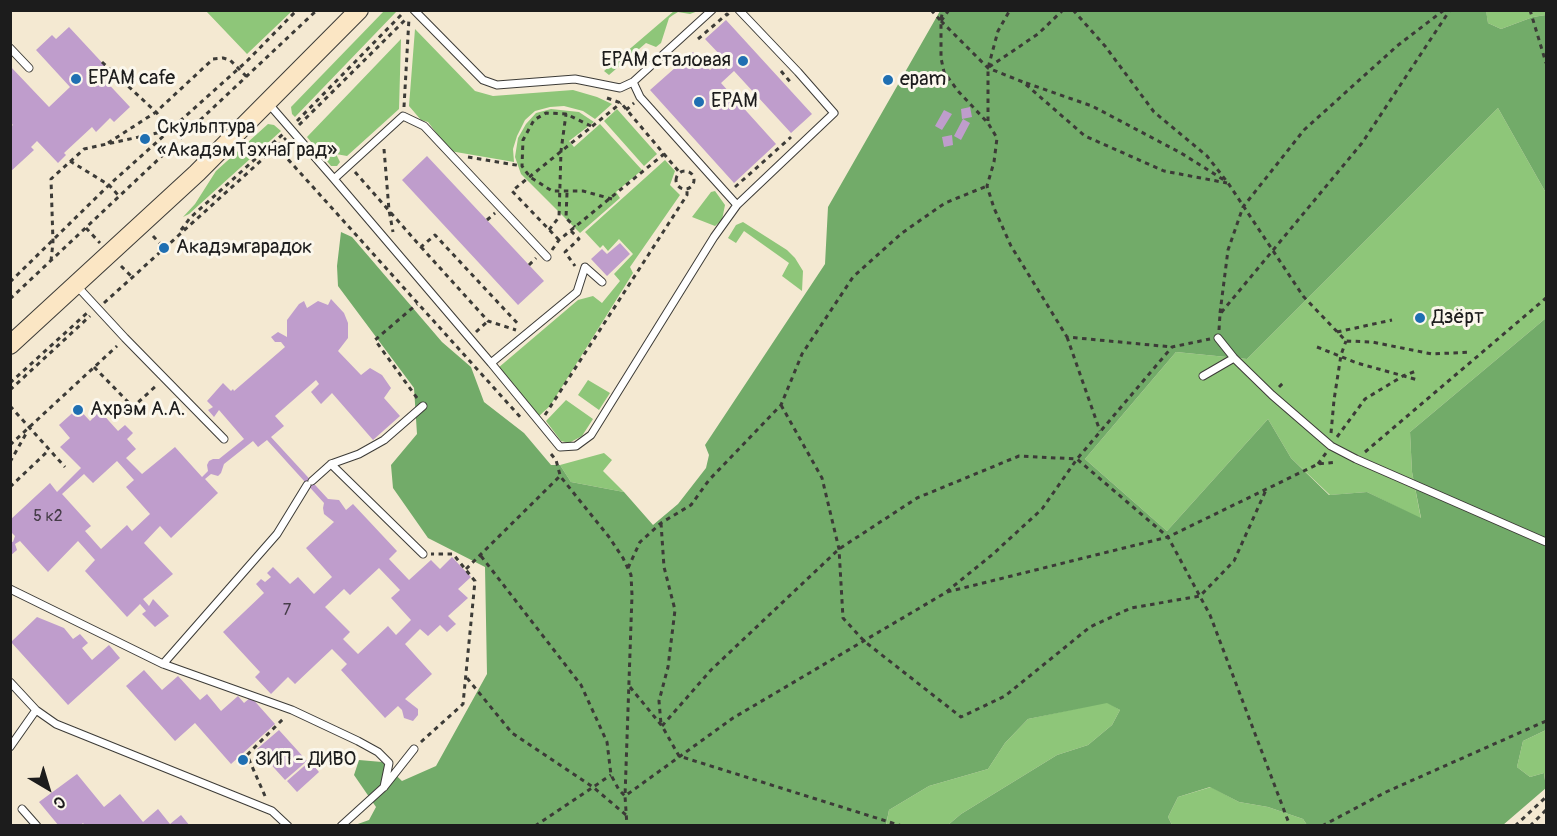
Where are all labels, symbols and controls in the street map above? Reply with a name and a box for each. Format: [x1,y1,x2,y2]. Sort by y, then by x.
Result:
place label: EPAM сталовая [601,49,731,73]
marker: EPAM сталовая [736,54,750,68]
place label: EPAM cafe [88,67,175,91]
place label: epam [900,68,946,92]
marker: EPAM cafe [69,72,83,86]
marker: epam [881,73,895,87]
place label: EPAM [711,90,758,114]
marker: EPAM [692,95,706,109]
place label: Скульптура «АкадэмТэхнаГрад» [157,116,337,163]
marker: Скульптура «АкадэмТэхнаГрад» [138,132,152,146]
place label: Акадэмгарадок [176,236,312,260]
marker: Акадэмгарадок [157,241,171,255]
place label: Дзёрт [1432,306,1484,330]
marker: Дзёрт [1413,311,1427,325]
place label: Ахрэм А.А. [90,398,185,422]
marker: Ахрэм А.А. [71,403,85,417]
house number: 5 к2 [33,507,63,527]
house number: 7 [283,601,291,621]
place label: ЗИП - ДИВО [255,748,356,772]
marker: ЗИП - ДИВО [236,753,250,767]
north arrow [18,758,78,818]
text: С [49,791,69,813]

